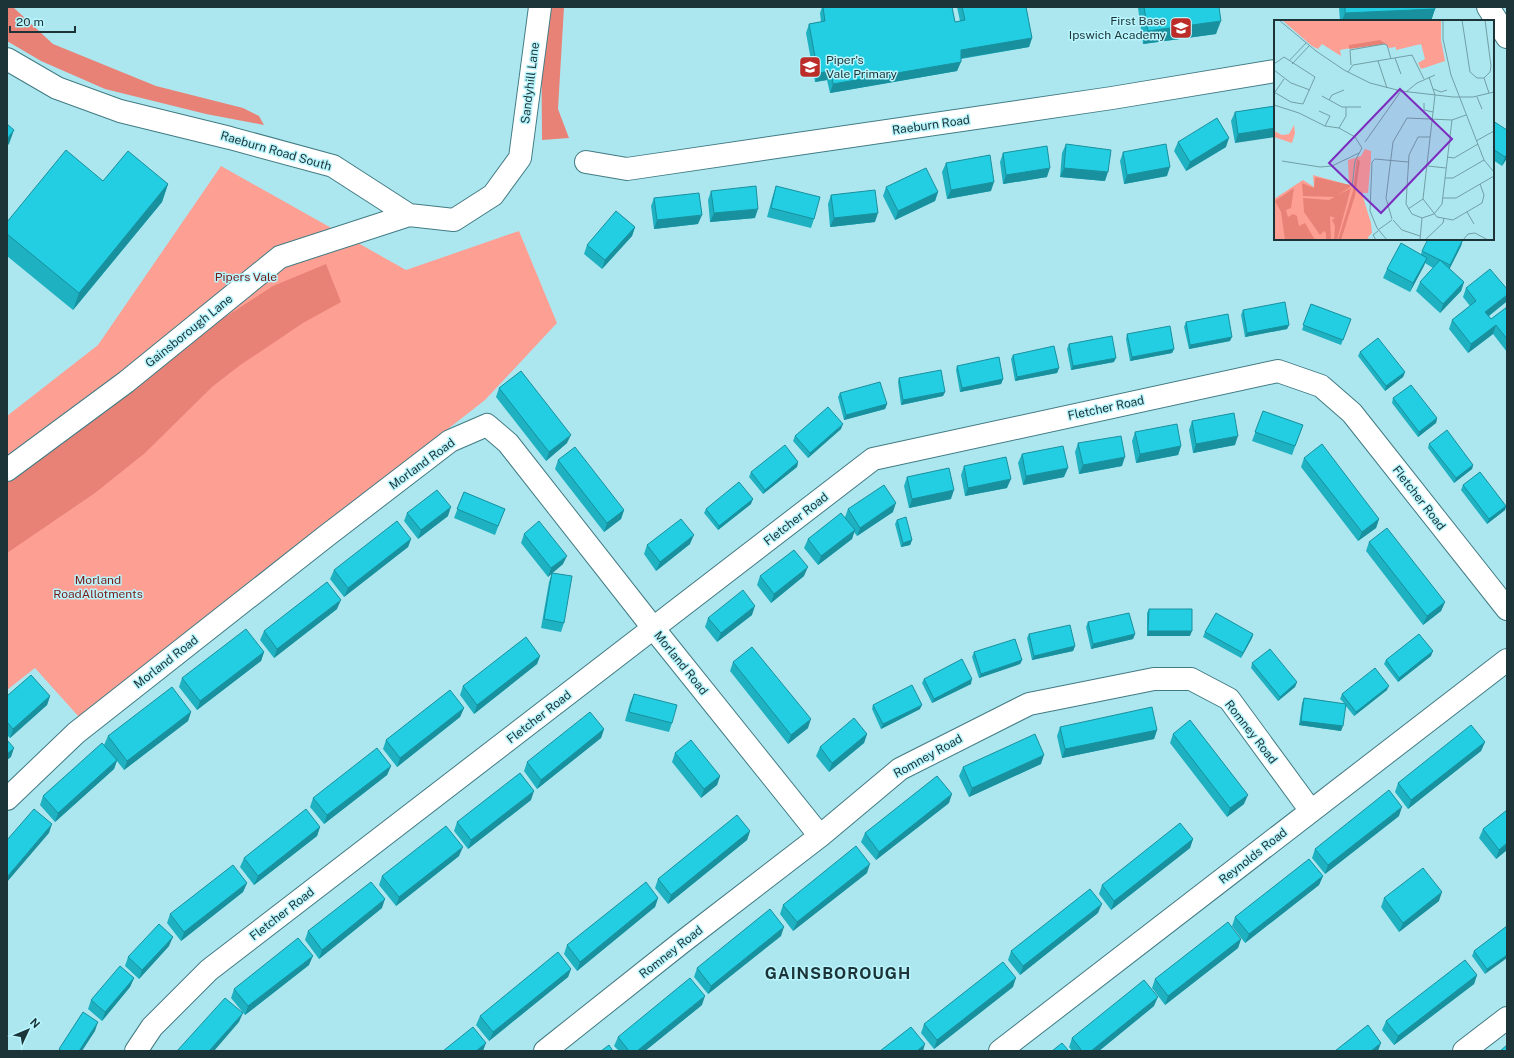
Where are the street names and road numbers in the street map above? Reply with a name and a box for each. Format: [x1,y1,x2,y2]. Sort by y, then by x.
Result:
street label: Sandyhill Lane [518,41,542,125]
street label: Raeburn Road [891,113,971,137]
street label: Raeburn Road South [219,128,333,174]
street label: Gainsborough Lane [143,291,236,370]
street label: Fletcher Road [1067,393,1145,423]
street label: Morland Road [386,436,458,492]
street label: Fletcher Road [1390,463,1448,533]
street label: Fletcher Road [761,490,831,548]
street label: Morland Road [651,628,711,698]
street label: Morland Road [131,633,201,691]
street label: Fletcher Road [504,688,574,746]
street label: Romney Road [1222,698,1280,766]
street label: Romney Road [891,731,965,781]
street label: Reynolds Road [1216,825,1290,887]
street label: Fletcher Road [247,885,317,943]
street label: Romney Road [637,923,705,981]

